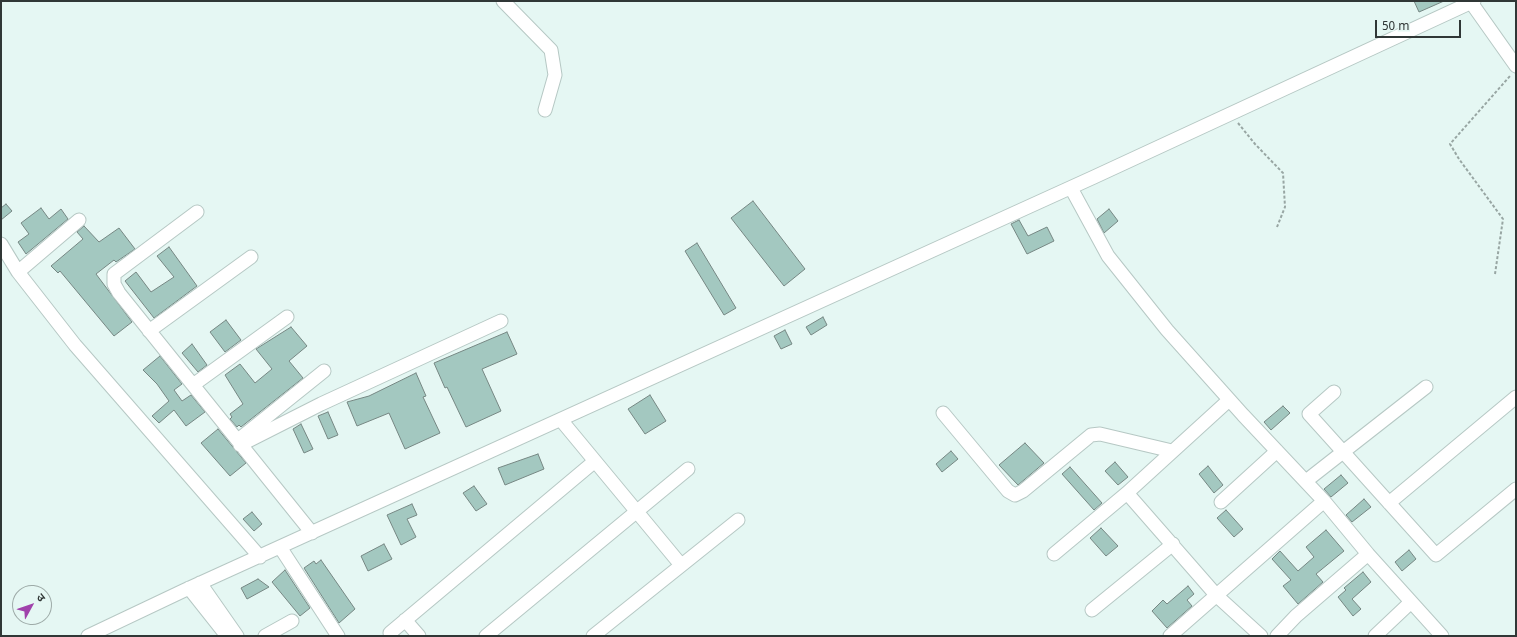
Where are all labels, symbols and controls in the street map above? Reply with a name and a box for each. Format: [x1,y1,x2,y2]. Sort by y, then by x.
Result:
scale bar [1377,12,1463,38]
text: 50 m [1382,19,1410,35]
north arrow [12,585,52,625]
text: उ [33,591,48,605]

